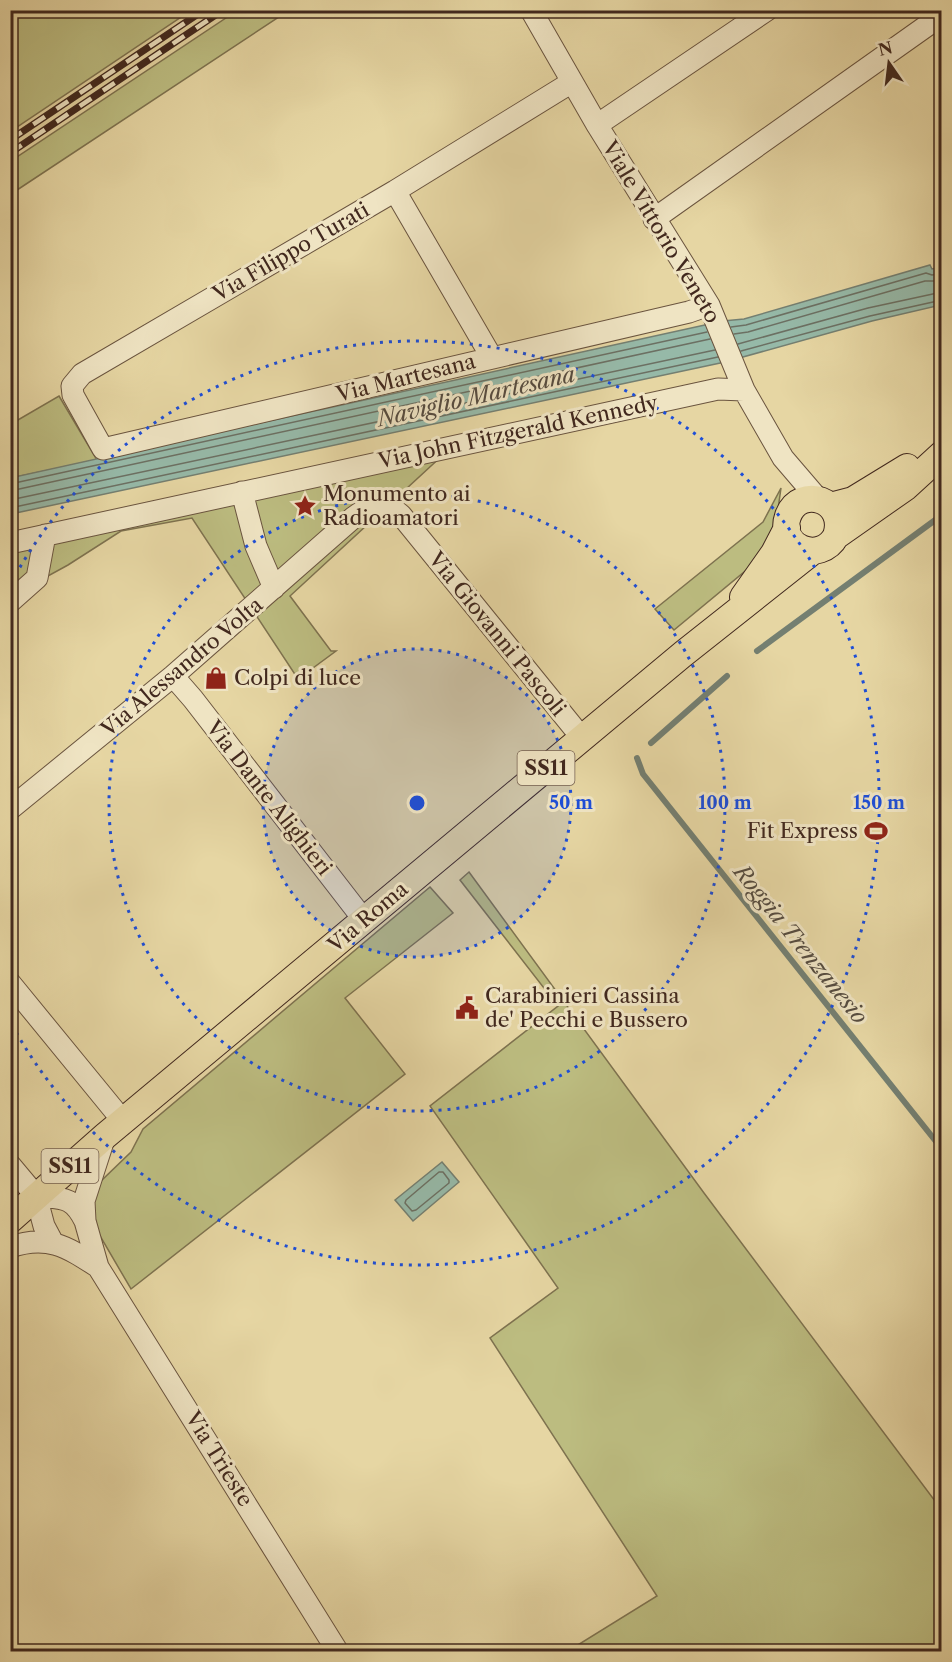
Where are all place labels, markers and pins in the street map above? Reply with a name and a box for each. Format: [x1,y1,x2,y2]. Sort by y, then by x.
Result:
place label: Monumento ai Radioamatori [323,481,470,530]
place icon: Monumento ai Radioamatori [292,493,318,519]
shop icon: Colpi di luce [203,665,229,691]
place label: Colpi di luce [234,665,361,690]
centre of rings [407,793,427,813]
place label: Fit Express [747,818,858,843]
sports icon: Fit Express [863,818,889,844]
place label: Carabinieri Cassina de' Pecchi e Bussero [485,983,688,1032]
public building icon: Carabinieri Cassina de' Pecchi e Bussero [454,995,480,1021]

